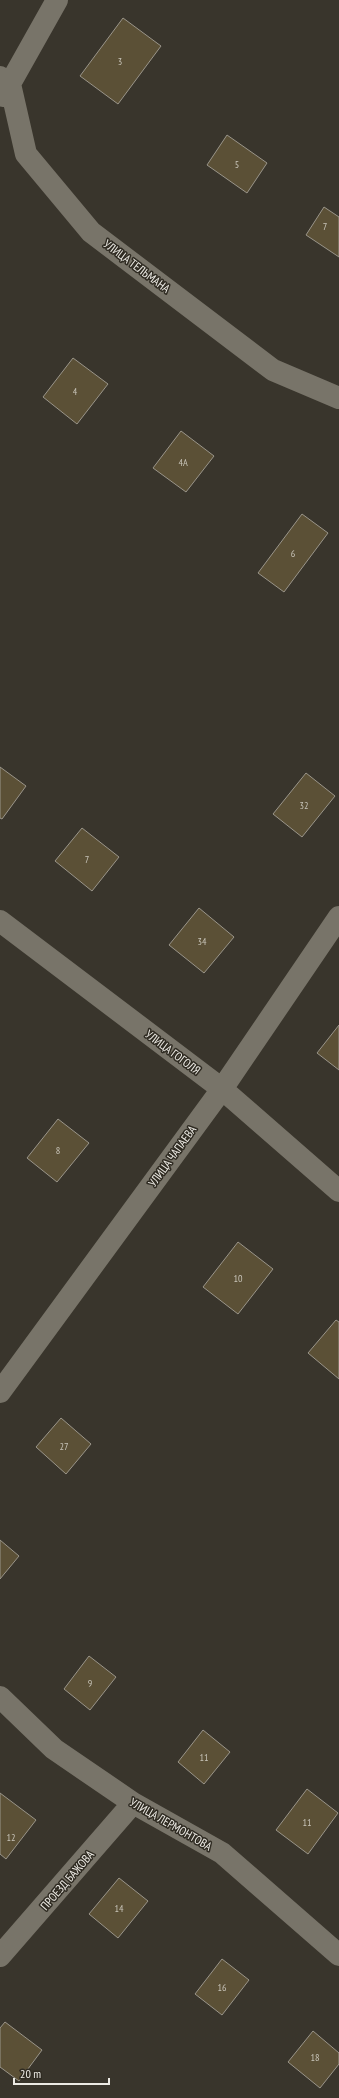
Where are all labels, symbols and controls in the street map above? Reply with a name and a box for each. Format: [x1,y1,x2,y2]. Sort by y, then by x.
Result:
house number: 3 [118,55,122,68]
house number: 5 [235,158,239,171]
house number: 7 [323,220,327,233]
street label: УЛИЦА ТЕЛЬМАНА [101,236,173,296]
house number: 4 [73,385,78,398]
house number: 4А [178,456,188,469]
house number: 6 [291,547,296,560]
house number: 32 [300,799,309,812]
house number: 7 [85,853,89,866]
house number: 34 [198,935,207,948]
street label: УЛИЦА ГОГОЛЯ [142,1026,204,1078]
street label: УЛИЦА ЧАПАЕВА [145,1122,199,1190]
house number: 8 [56,1144,60,1157]
house number: 10 [234,1272,243,1285]
house number: 27 [60,1440,69,1453]
house number: 9 [88,1677,92,1690]
house number: 11 [200,1751,209,1764]
street label: УЛИЦА ЛЕРМОНТОВА [127,1794,215,1854]
house number: 11 [303,1816,312,1829]
house number: 12 [7,1831,16,1844]
street label: ПРОЕЗД БАЖОВА [37,1847,97,1913]
house number: 14 [115,1902,124,1915]
house number: 16 [218,1981,227,1994]
house number: 18 [311,2051,320,2064]
scale bar [14,2060,109,2086]
text: 20 m [20,2066,41,2081]

